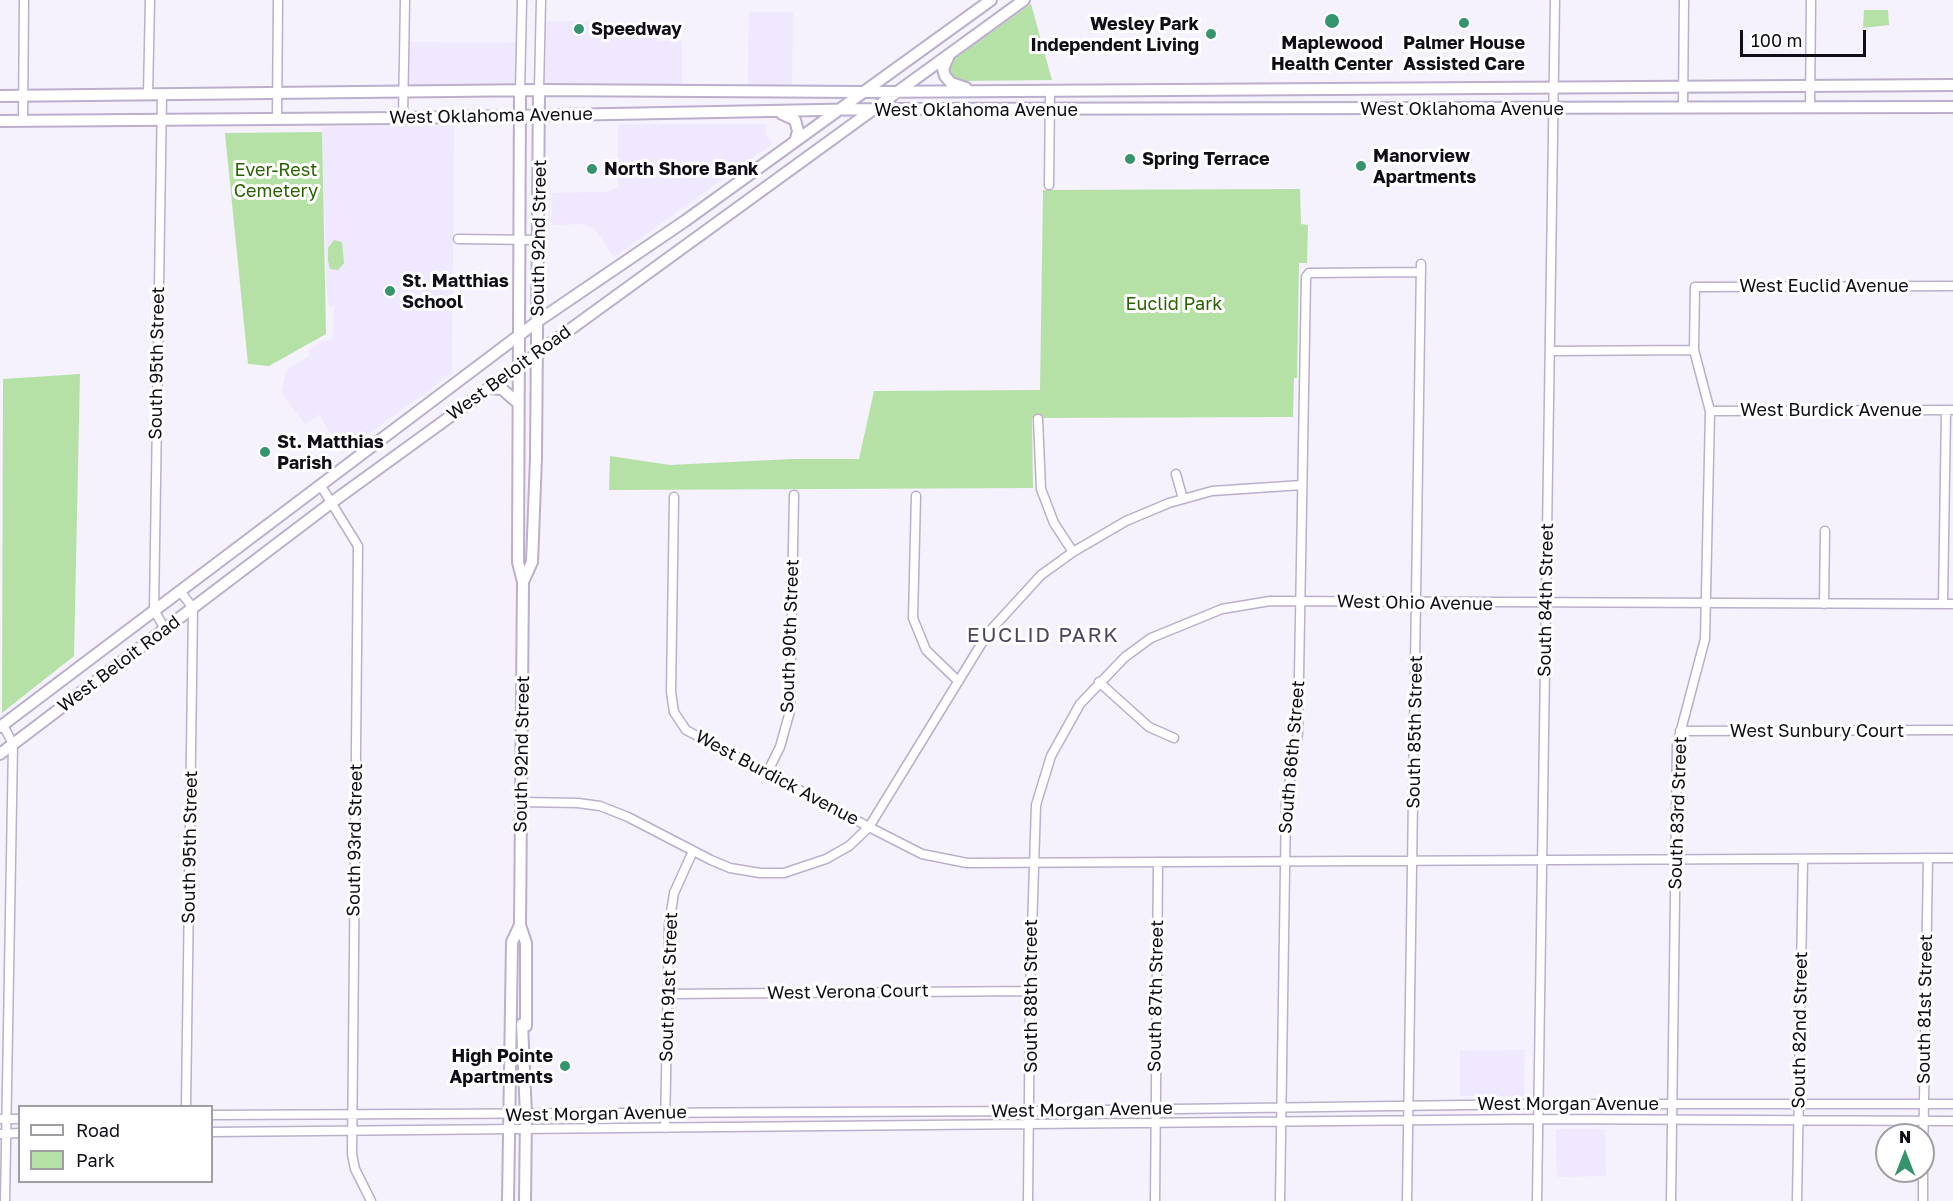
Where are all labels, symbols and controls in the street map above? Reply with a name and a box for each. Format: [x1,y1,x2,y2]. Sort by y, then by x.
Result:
marker: Maplewood Health Center [1323,12,1341,30]
place label: Wesley Park Independent Living [1031,13,1199,56]
marker: Palmer House Assisted Care [1457,16,1471,30]
place label: Speedway [591,18,682,40]
scale bar [1743,18,1869,56]
marker: Speedway [572,22,586,36]
marker: Wesley Park Independent Living [1204,27,1218,41]
text: 100 m [1751,29,1802,51]
place label: Maplewood Health Center [1271,32,1393,74]
place label: Palmer House Assisted Care [1403,32,1525,74]
street label: West Oklahoma Avenue [1360,98,1564,120]
street label: West Oklahoma Avenue [874,99,1078,121]
street label: West Oklahoma Avenue [389,103,593,129]
place label: Manorview Apartments [1373,145,1476,188]
place label: Spring Terrace [1142,148,1270,170]
marker: Spring Terrace [1123,152,1137,166]
place label: North Shore Bank [604,158,759,180]
park label: Ever-Rest Cemetery [234,159,318,201]
street label: South 92nd Street [527,159,551,317]
marker: Manorview Apartments [1354,159,1368,173]
marker: North Shore Bank [585,162,599,176]
place label: St. Matthias School [402,270,509,312]
street label: West Euclid Avenue [1739,275,1909,297]
marker: St. Matthias School [383,284,397,298]
street label: South 95th Street [145,286,169,440]
park label: Euclid Park [1126,293,1222,315]
street label: West Beloit Road [443,321,575,425]
street label: West Burdick Avenue [1740,399,1922,421]
place label: St. Matthias Parish [277,431,384,474]
marker: St. Matthias Parish [258,445,272,459]
street label: South 84th Street [1534,523,1558,677]
street label: South 90th Street [777,559,803,713]
street label: West Ohio Avenue [1337,591,1493,615]
street label: West Beloit Road [54,611,184,717]
district label: EUCLID PARK [967,622,1119,648]
street label: South 85th Street [1403,655,1427,809]
street label: South 92nd Street [510,675,534,833]
street label: South 86th Street [1275,679,1309,835]
street label: West Sunbury Court [1730,720,1904,742]
street label: West Burdick Avenue [692,726,862,830]
street label: South 83rd Street [1665,736,1691,890]
street label: South 93rd Street [343,763,367,917]
street label: South 95th Street [178,770,202,924]
street label: South 91st Street [656,912,682,1062]
street label: South 88th Street [1020,919,1042,1073]
street label: South 87th Street [1144,920,1168,1072]
street label: South 81st Street [1913,934,1937,1084]
street label: South 82nd Street [1788,951,1812,1109]
street label: West Verona Court [767,980,929,1004]
place label: High Pointe Apartments [450,1045,553,1088]
marker: High Pointe Apartments [558,1059,572,1073]
street label: West Morgan Avenue [1477,1093,1659,1115]
street label: West Morgan Avenue [991,1098,1173,1122]
street label: West Morgan Avenue [505,1102,687,1126]
legend [18,1105,213,1183]
text: Road [76,1119,120,1141]
north arrow [1875,1123,1935,1183]
text: N [1899,1127,1911,1147]
text: Park [76,1149,115,1171]

